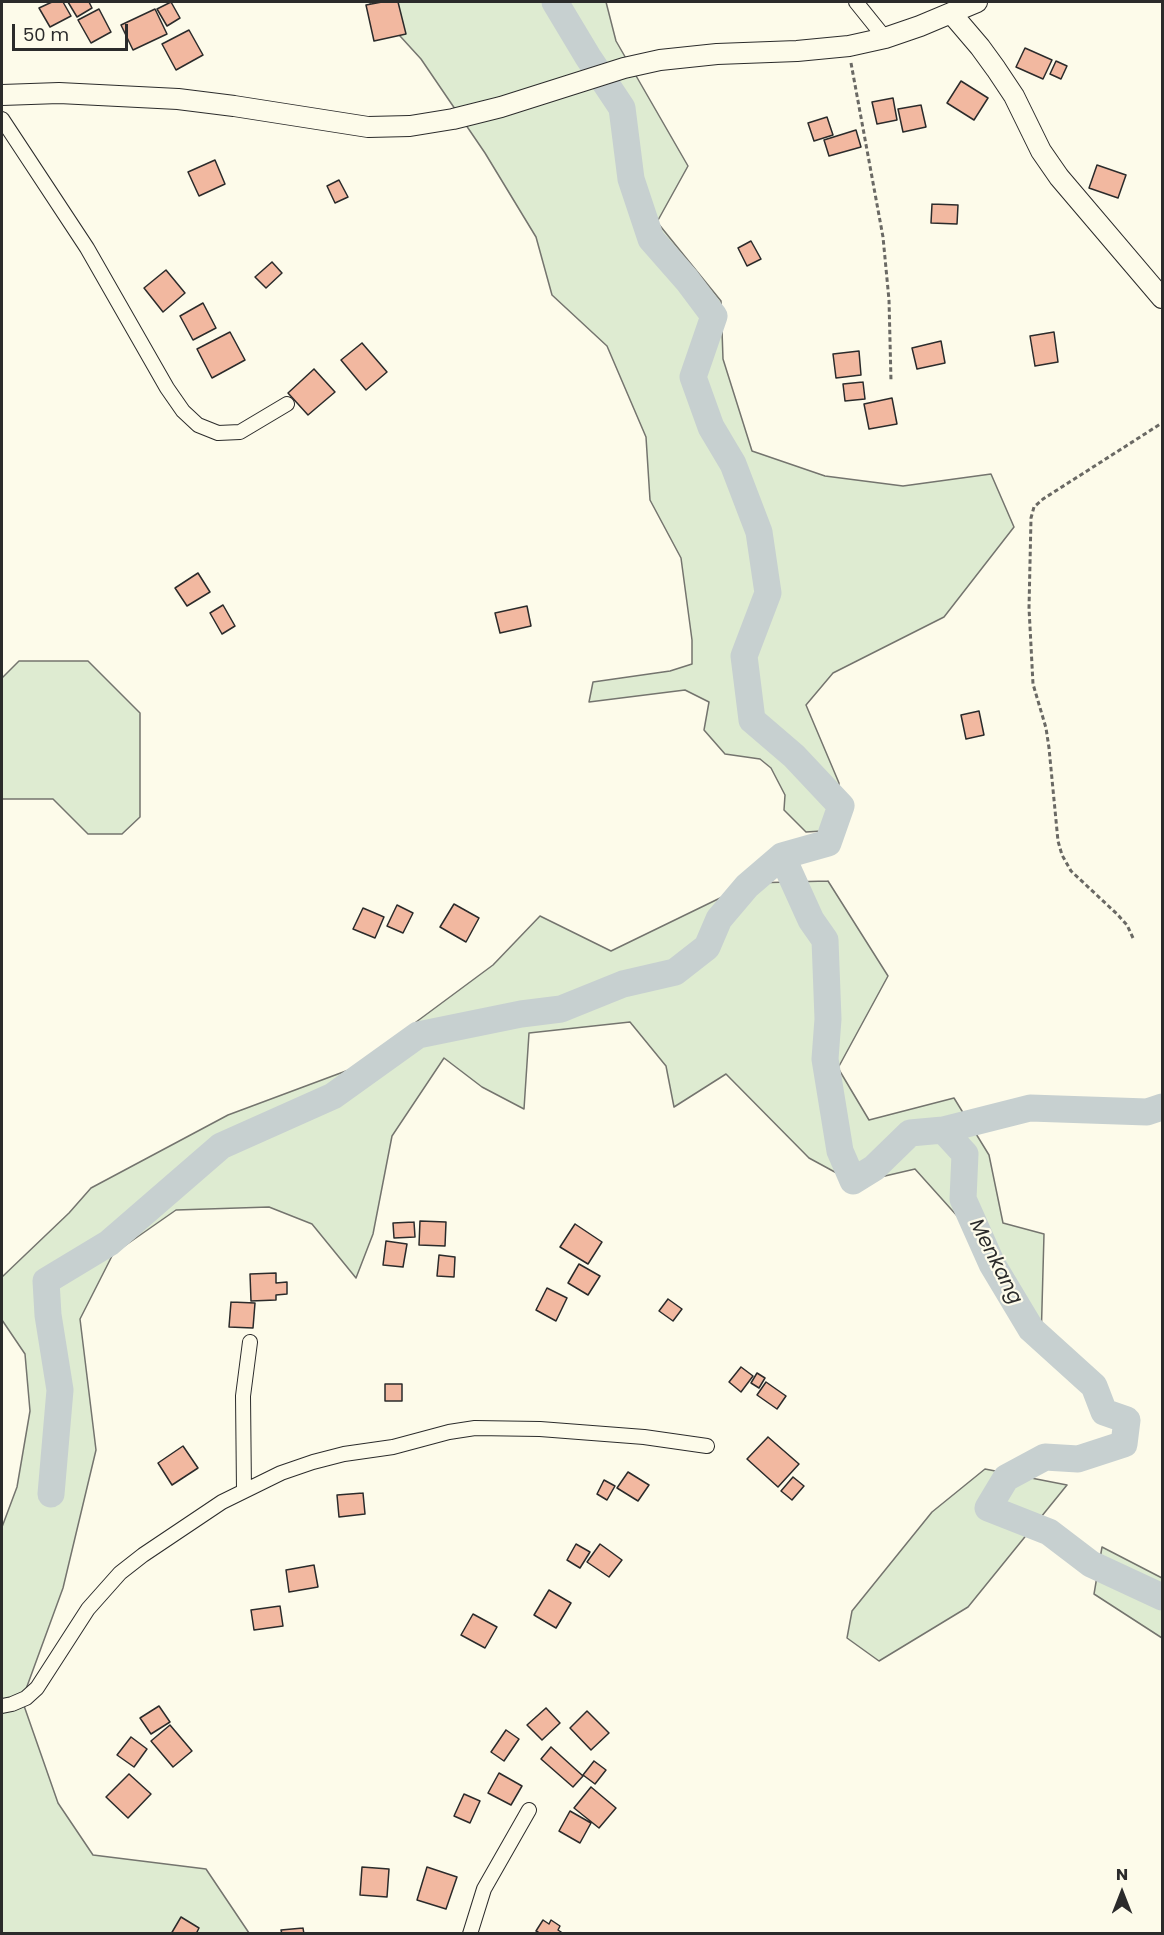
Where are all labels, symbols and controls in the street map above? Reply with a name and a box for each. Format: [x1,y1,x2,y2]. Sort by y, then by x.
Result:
scale bar [15,12,130,50]
text: 50 m [23,22,69,47]
water label: Menkang [963,1215,1027,1309]
north arrow [1092,1863,1152,1923]
text: N [1116,1863,1128,1886]

